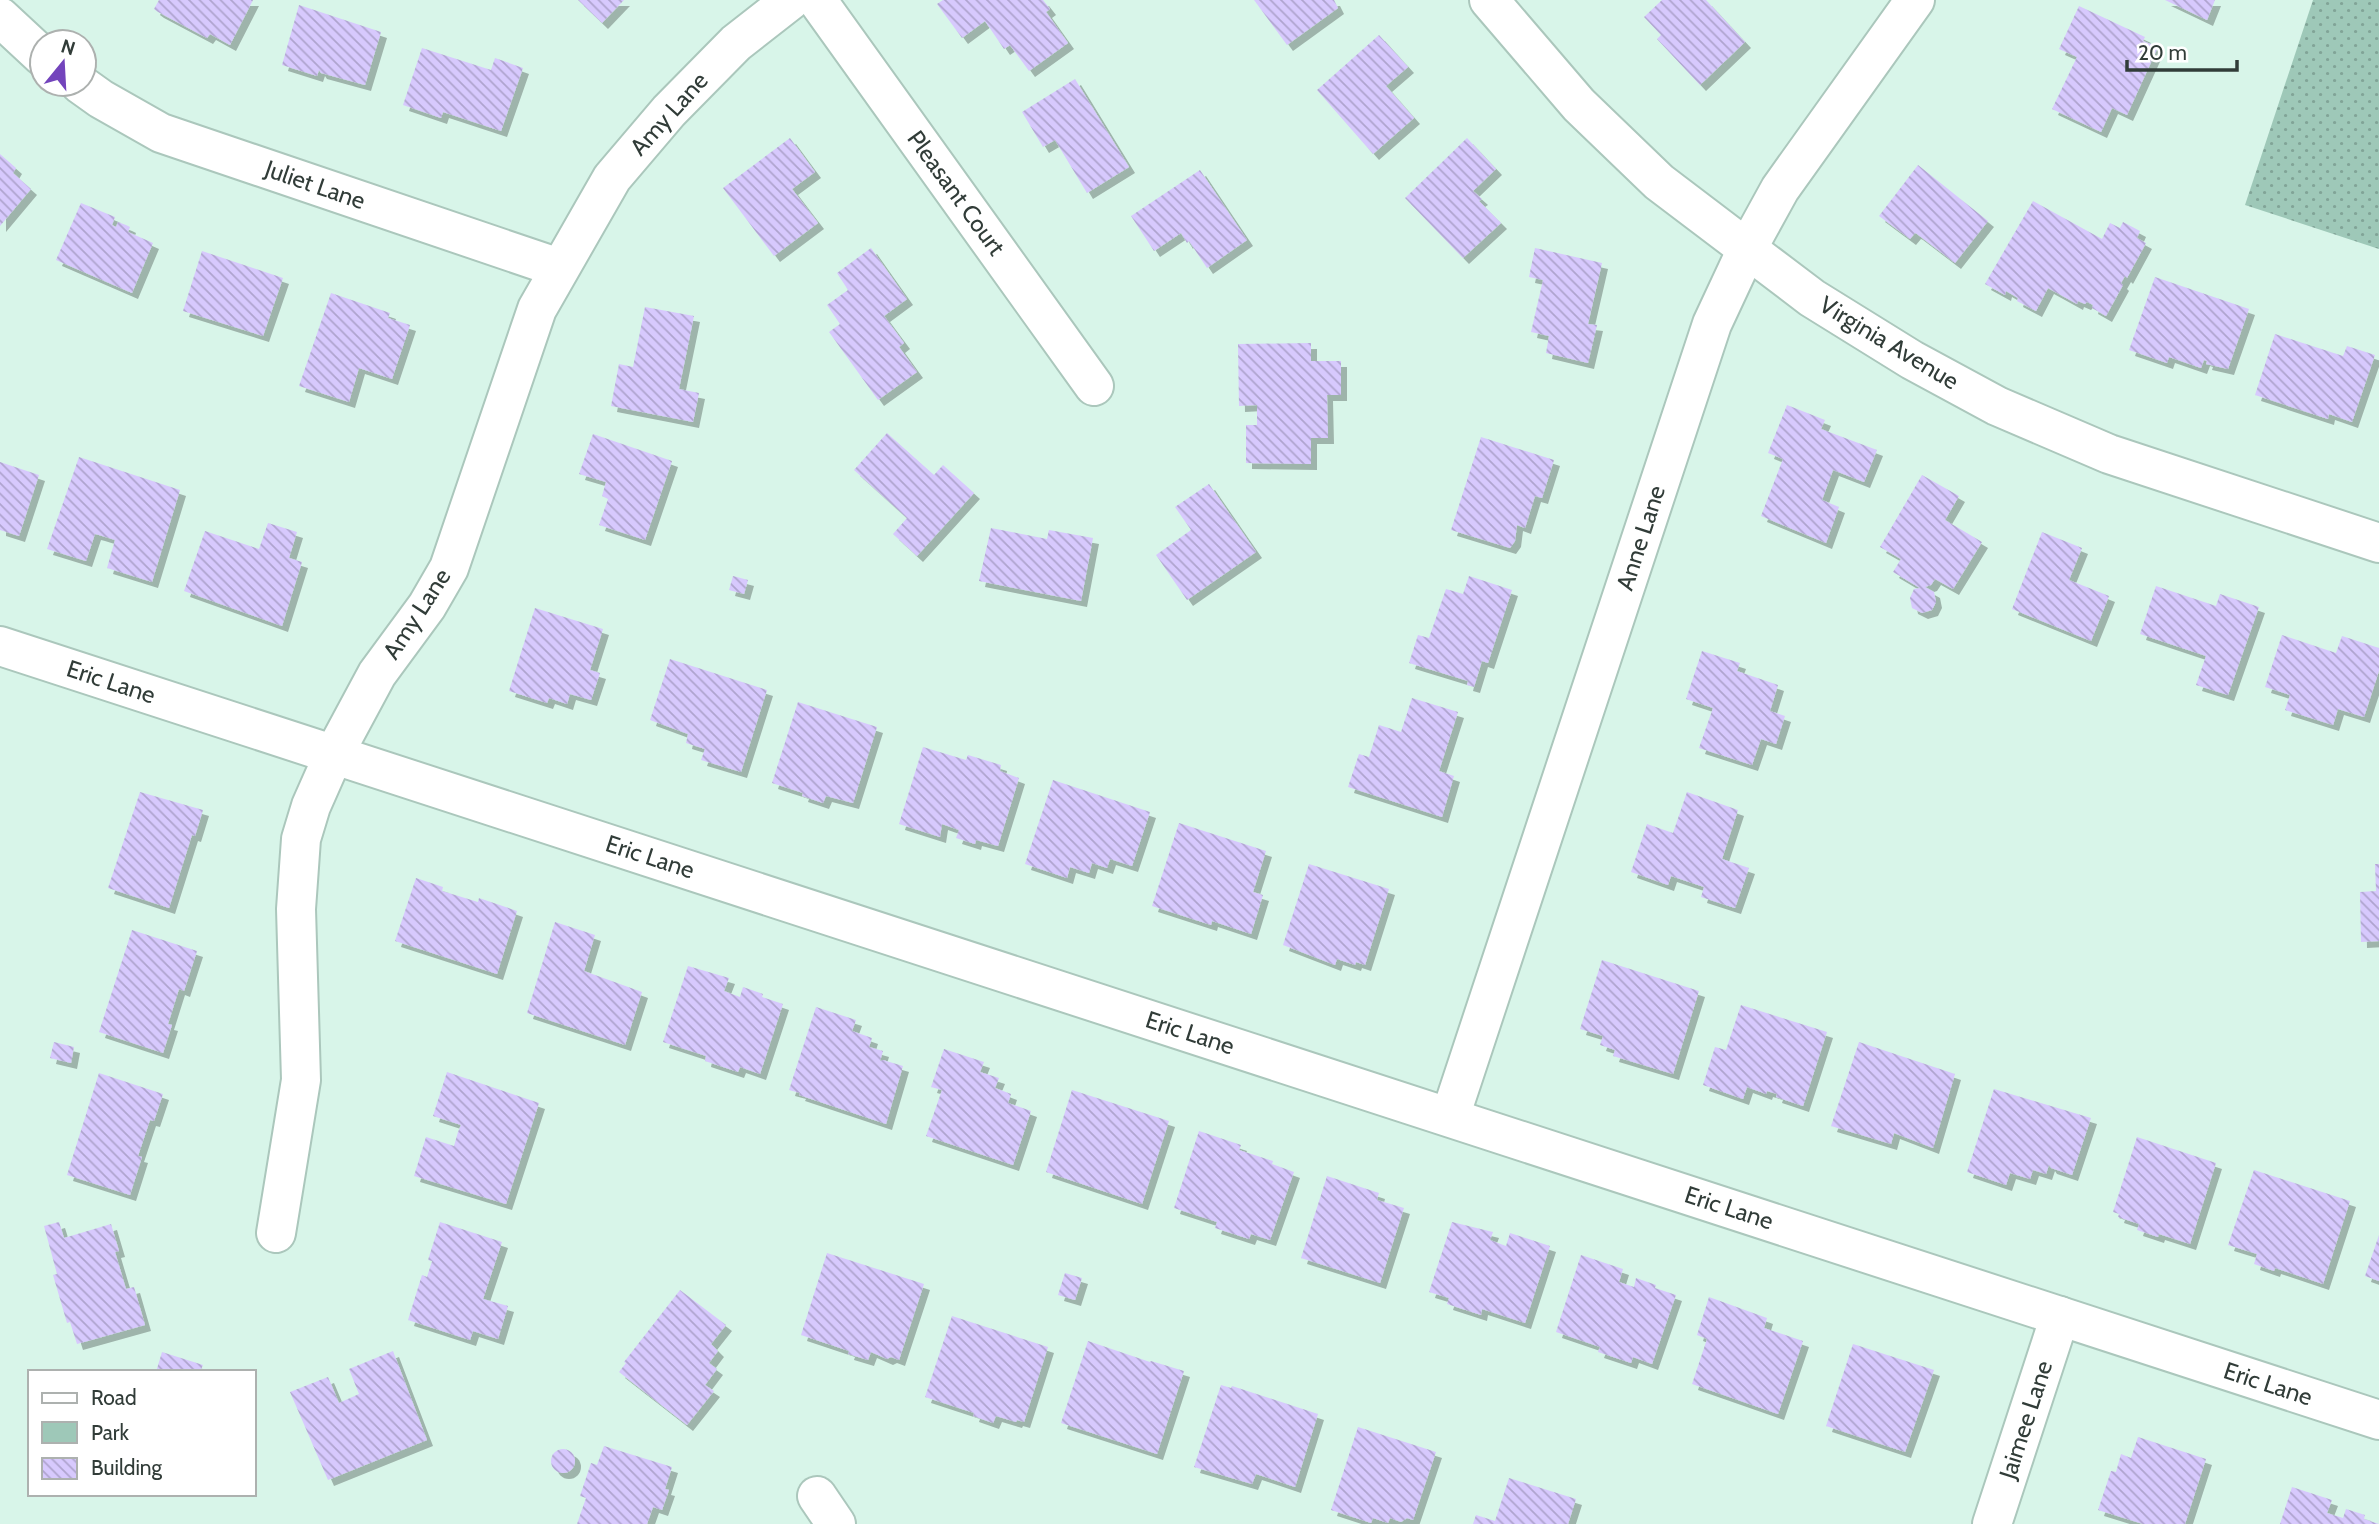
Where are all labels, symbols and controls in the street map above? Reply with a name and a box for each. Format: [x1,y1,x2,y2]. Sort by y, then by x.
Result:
north arrow [28,28,98,98]
scale bar [2127,28,2237,72]
text: N [58,34,78,60]
text: 20 m [2138,40,2187,65]
street label: Amy Lane [624,66,714,161]
street label: Pleasant Court [901,125,1011,261]
street label: Juliet Lane [260,154,369,215]
street label: Virginia Avenue [1814,290,1964,395]
street label: Anne Lane [1610,482,1671,594]
street label: Amy Lane [377,563,457,665]
street label: Eric Lane [63,654,159,709]
street label: Eric Lane [602,829,698,884]
street label: Eric Lane [1142,1005,1238,1060]
street label: Eric Lane [1681,1180,1777,1235]
street label: Eric Lane [2220,1356,2316,1411]
street label: Jaimee Lane [1992,1357,2058,1484]
legend [28,1370,256,1496]
text: Road [91,1385,137,1410]
text: Park [91,1420,129,1445]
text: Building [91,1455,163,1480]

